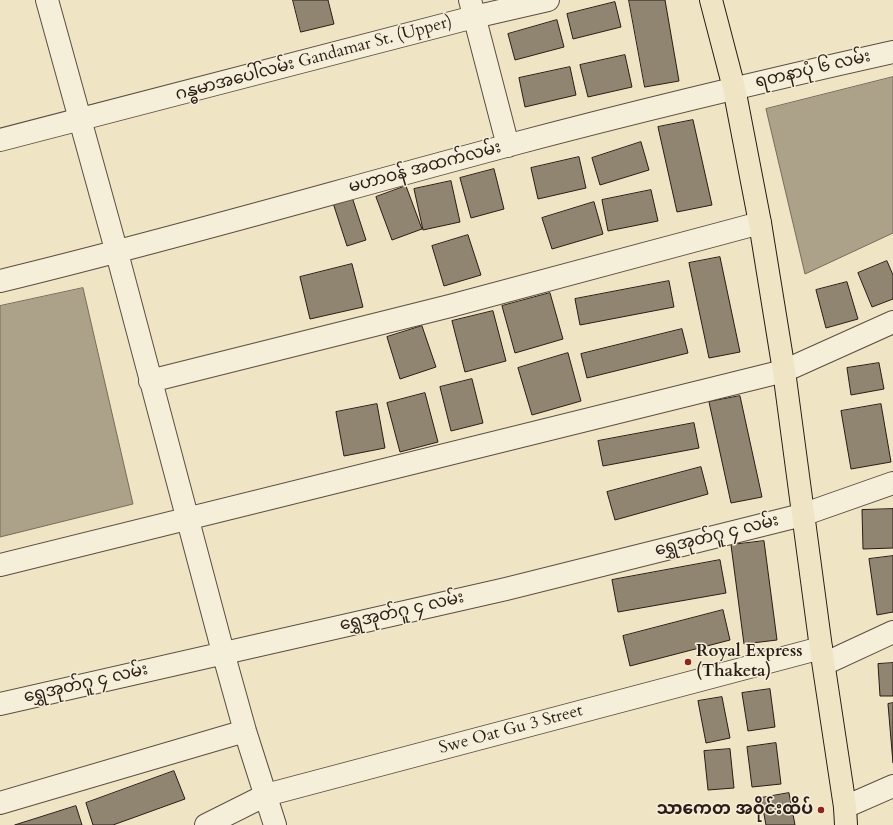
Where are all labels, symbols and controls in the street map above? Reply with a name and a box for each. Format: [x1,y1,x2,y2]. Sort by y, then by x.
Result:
street label: ဂန္ဓမာအပေါ်လမ်း Gandamar St. (Upper) [173,12,455,106]
street label: ရတနာပုံ ၆ လမ်း [753,47,873,93]
street label: မဟာဝန် အထက်လမ်း [347,138,503,198]
street label: ရွှေအုတ်ဂူ ၄ လမ်း [653,511,781,561]
street label: ရွှေအုတ်ဂူ ၄ လမ်း [338,588,466,636]
place label: Royal Express (Thaketa) [696,642,802,682]
marker: Royal Express (Thaketa) [683,657,693,667]
street label: ရွှေအုတ်ဂူ ၄ လမ်း [22,660,150,708]
street label: Swe Oat Gu 3 Street [437,701,585,759]
place label: သာကေတ အဝိုင်းထိပ် [657,800,813,820]
marker: သာကေတ အဝိုင်းထိပ် [816,805,826,815]

